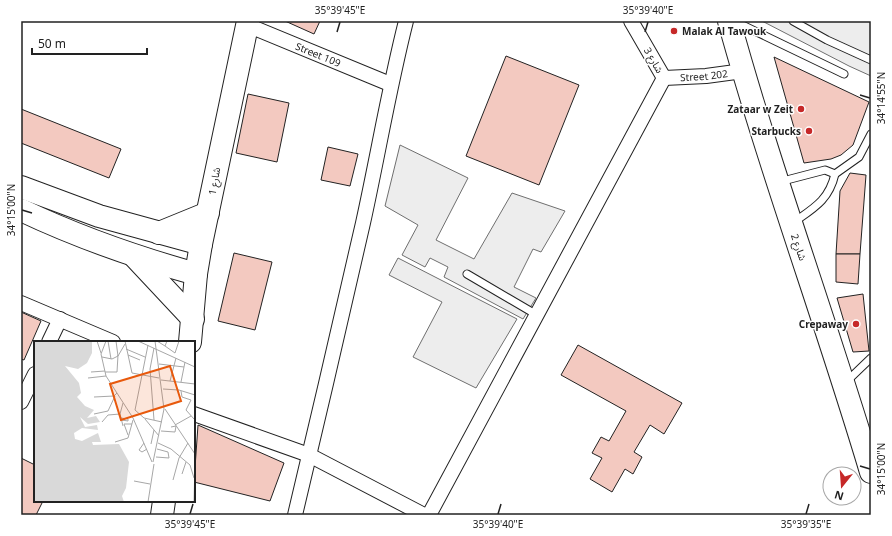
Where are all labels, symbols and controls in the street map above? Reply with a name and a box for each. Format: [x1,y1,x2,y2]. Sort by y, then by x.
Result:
text: 35°39'45"E [315,3,365,17]
text: 35°39'40"E [623,3,673,17]
place label: Malak Al Tawouk [682,24,767,38]
marker: Malak Al Tawouk [669,26,679,36]
scale bar [32,30,147,56]
text: 50 m [38,35,66,52]
street label: Street 109 [293,39,343,70]
street label: شارع 3 [640,44,667,76]
street label: Street 202 [680,66,729,84]
text: 34°14'55"N [874,72,888,124]
place label: Zataar w Zeit [728,102,794,116]
marker: Zataar w Zeit [796,104,806,114]
place label: Starbucks [751,124,801,138]
marker: Starbucks [804,126,814,136]
street label: شارع 1 [205,166,224,196]
text: 34°15'00"N [4,184,18,236]
street label: شارع 2 [787,232,810,263]
place label: Crepaway [799,317,848,331]
marker: Crepaway [851,319,861,329]
inset map [34,341,195,502]
text: 34°15'00"N [874,443,888,495]
north arrow [822,466,862,506]
text: N [832,488,845,505]
text: 35°39'45"E [165,517,215,531]
text: 35°39'40"E [473,517,523,531]
text: 35°39'35"E [781,517,831,531]

